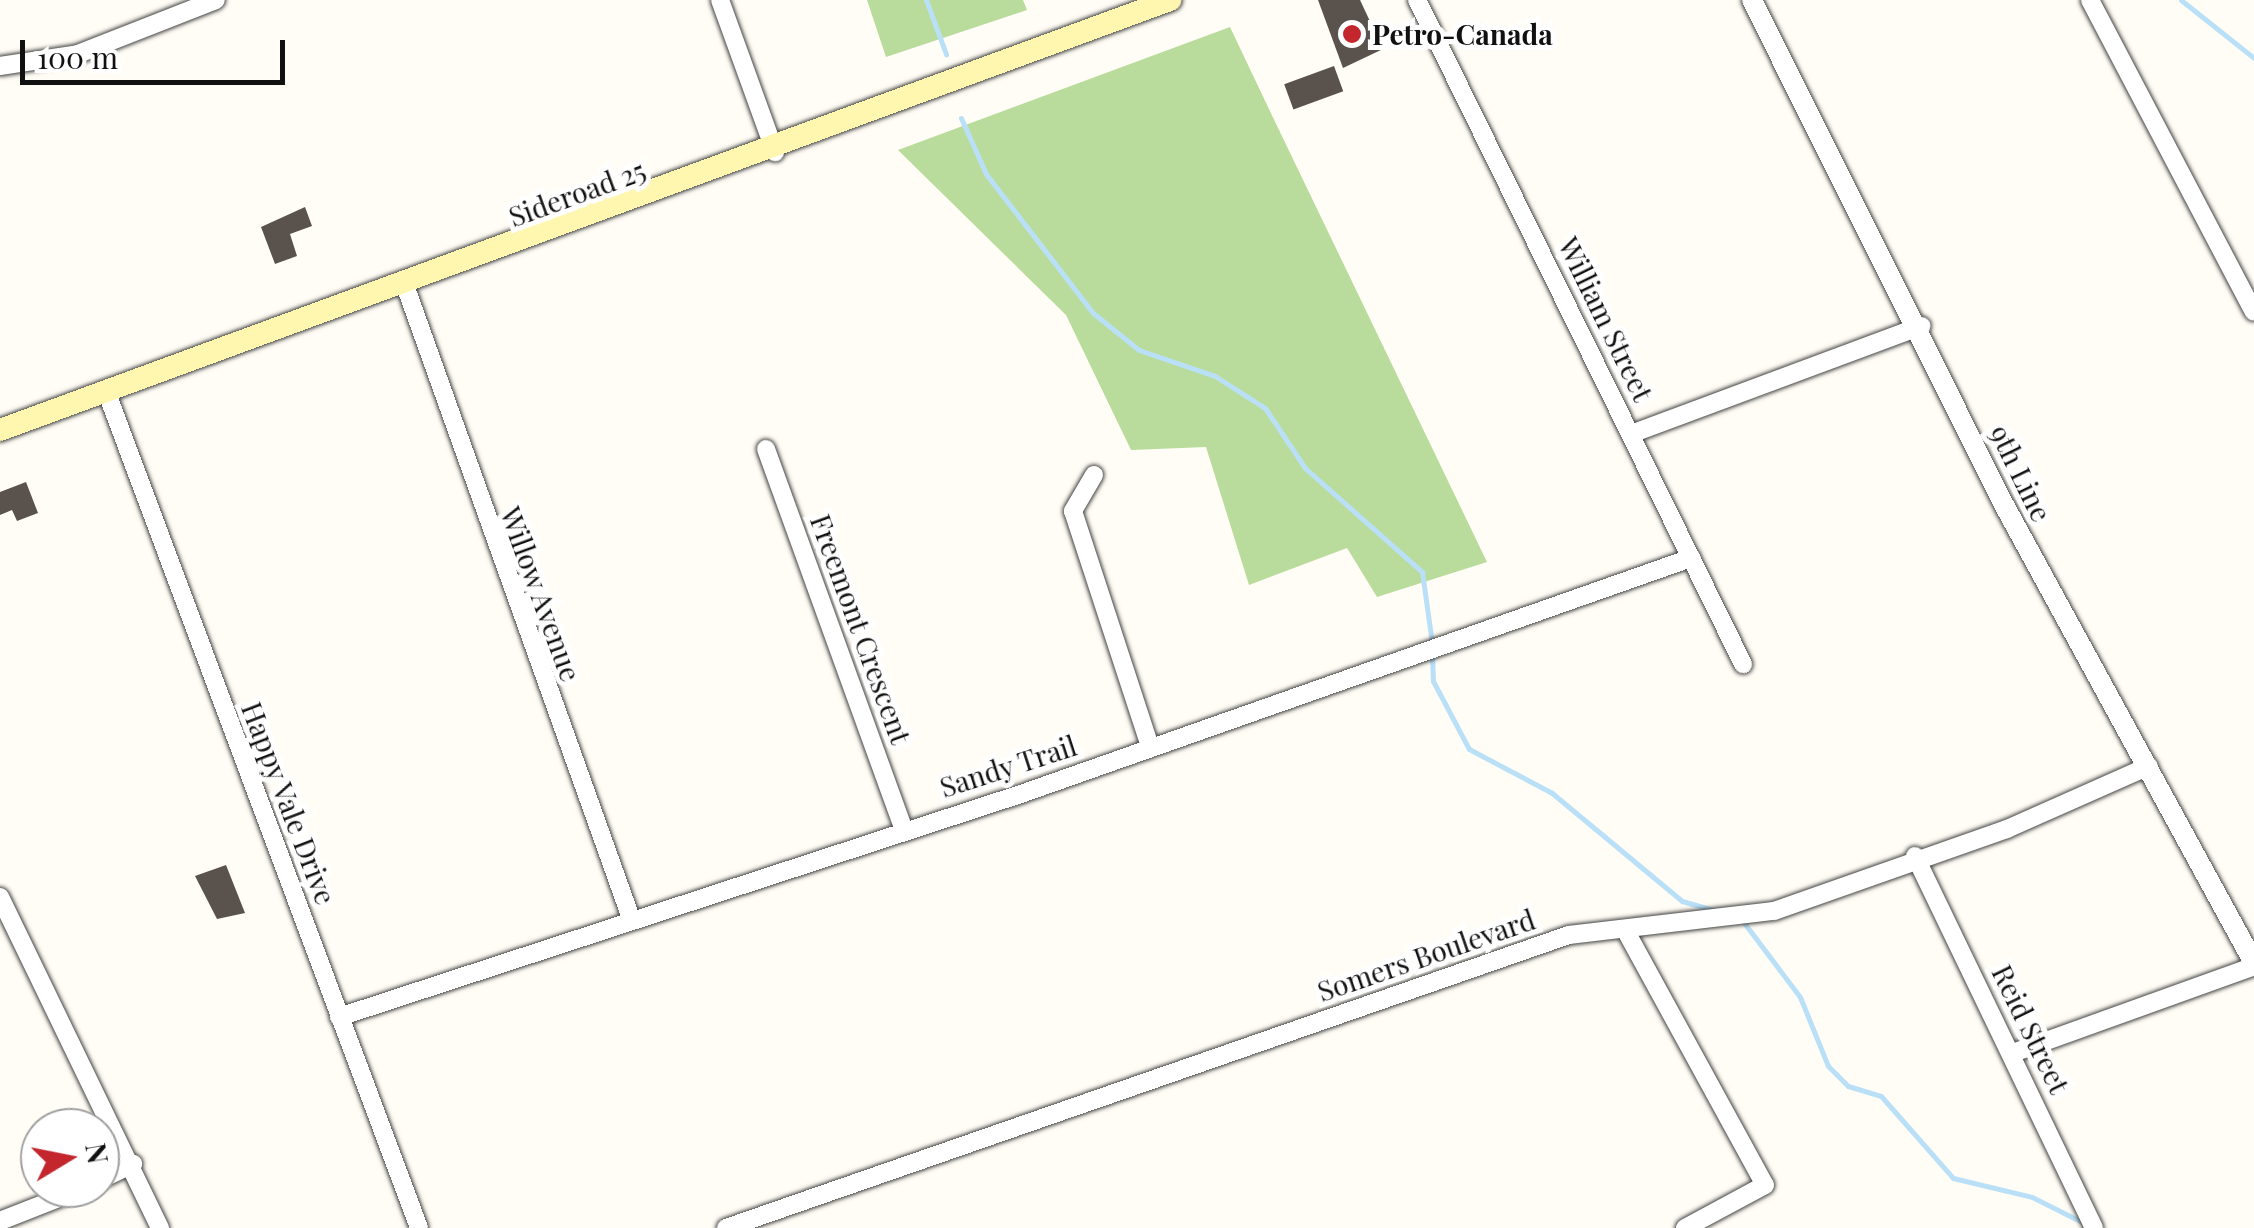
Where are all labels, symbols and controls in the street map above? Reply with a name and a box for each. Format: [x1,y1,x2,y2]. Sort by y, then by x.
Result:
place label: Petro-Canada [1372,17,1553,51]
scale bar [25,20,290,82]
marker: Petro-Canada [1341,23,1363,45]
text: 100 m [37,37,118,77]
street label: Sideroad 25 [504,153,650,233]
street label: William Street [1552,232,1660,406]
street label: 9th Line [1983,419,2059,527]
street label: Willow Avenue [494,501,588,687]
street label: Freemont Crescent [804,509,918,749]
street label: Happy Vale Drive [235,696,343,910]
street label: Sandy Trail [935,728,1081,804]
street label: Somers Boulevard [1313,902,1539,1008]
street label: Reid Street [1985,959,2077,1099]
north arrow [20,1108,120,1208]
text: N [78,1140,118,1166]

